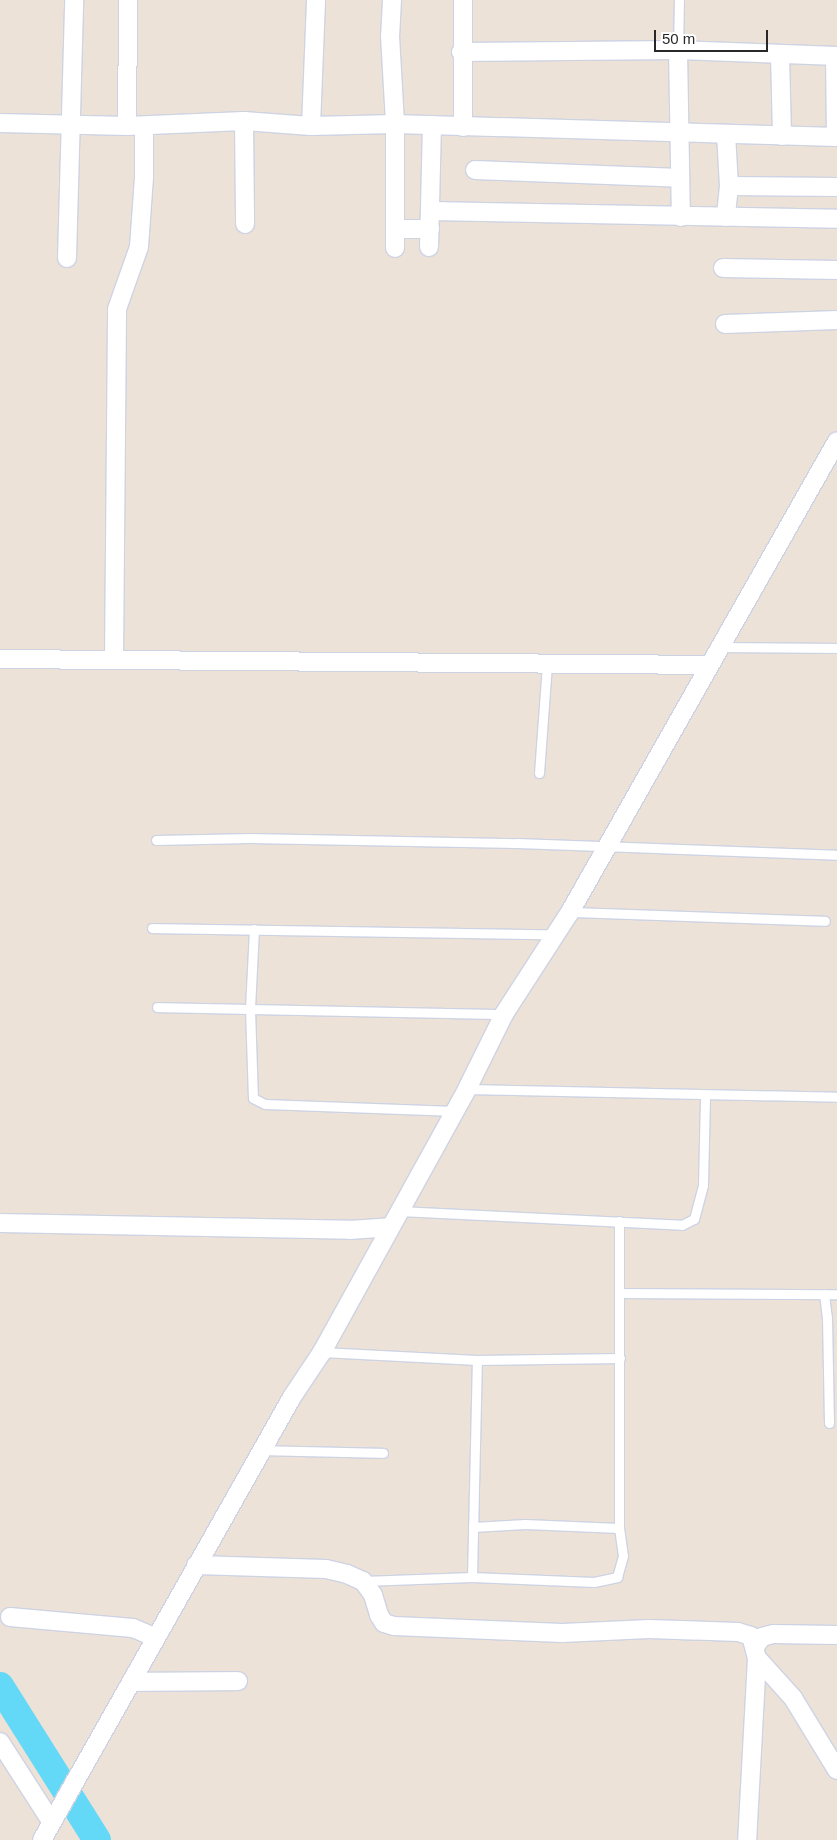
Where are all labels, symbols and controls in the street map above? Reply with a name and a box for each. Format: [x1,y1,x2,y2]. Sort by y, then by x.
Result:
scale bar [657,20,771,52]
text: 50 m [662,30,695,47]

